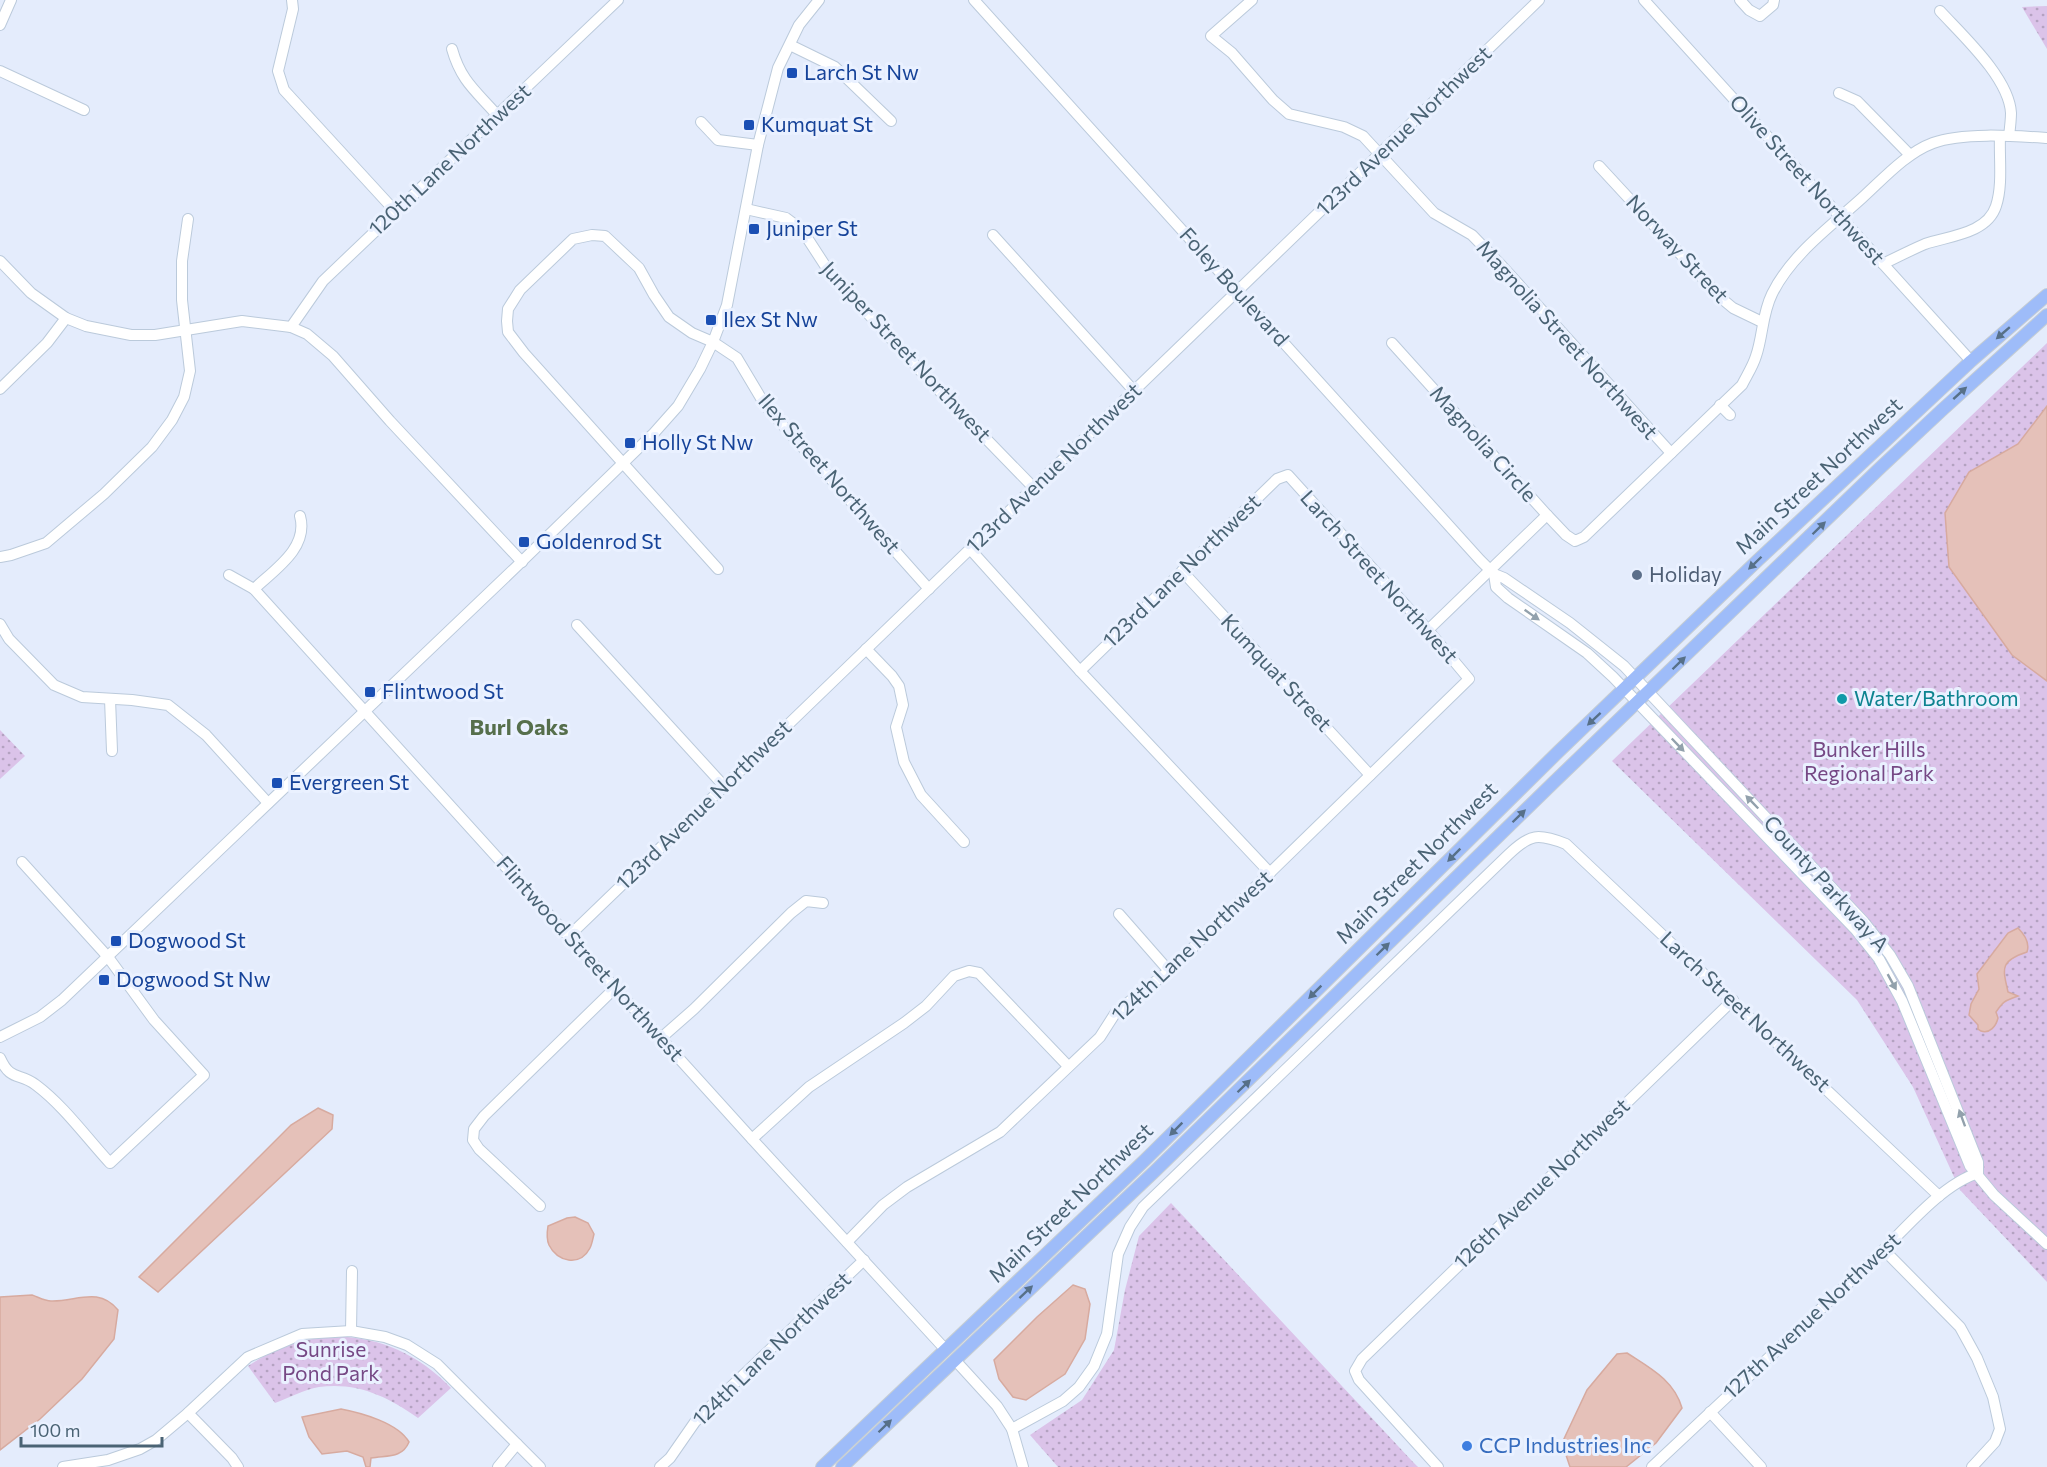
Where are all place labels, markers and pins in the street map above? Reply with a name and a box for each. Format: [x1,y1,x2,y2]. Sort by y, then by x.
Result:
place label: Larch St Nw [804,59,919,84]
marker: Larch St Nw [785,66,799,80]
place label: Kumquat St [761,111,873,136]
marker: Kumquat St [742,118,756,132]
place label: Juniper St [766,215,858,240]
marker: Juniper St [747,222,761,236]
place label: Ilex St Nw [723,306,818,331]
marker: Ilex St Nw [704,313,718,327]
place label: Holly St Nw [642,429,753,454]
marker: Holly St Nw [623,436,637,450]
place label: Goldenrod St [536,528,662,553]
marker: Goldenrod St [517,535,531,549]
place label: Holiday [1649,561,1722,586]
marker: Holiday [1630,568,1644,582]
place label: Flintwood St [382,678,504,703]
marker: Flintwood St [363,685,377,699]
place label: Water/Bathroom [1854,685,2019,710]
marker: Water/Bathroom [1835,692,1849,706]
place label: Evergreen St [289,769,409,794]
marker: Evergreen St [270,776,284,790]
place label: Dogwood St [128,927,246,952]
marker: Dogwood St [109,934,123,948]
place label: Dogwood St Nw [116,966,271,991]
marker: Dogwood St Nw [97,973,111,987]
place label: CCP Industries Inc [1479,1432,1652,1457]
marker: CCP Industries Inc [1460,1439,1474,1453]

